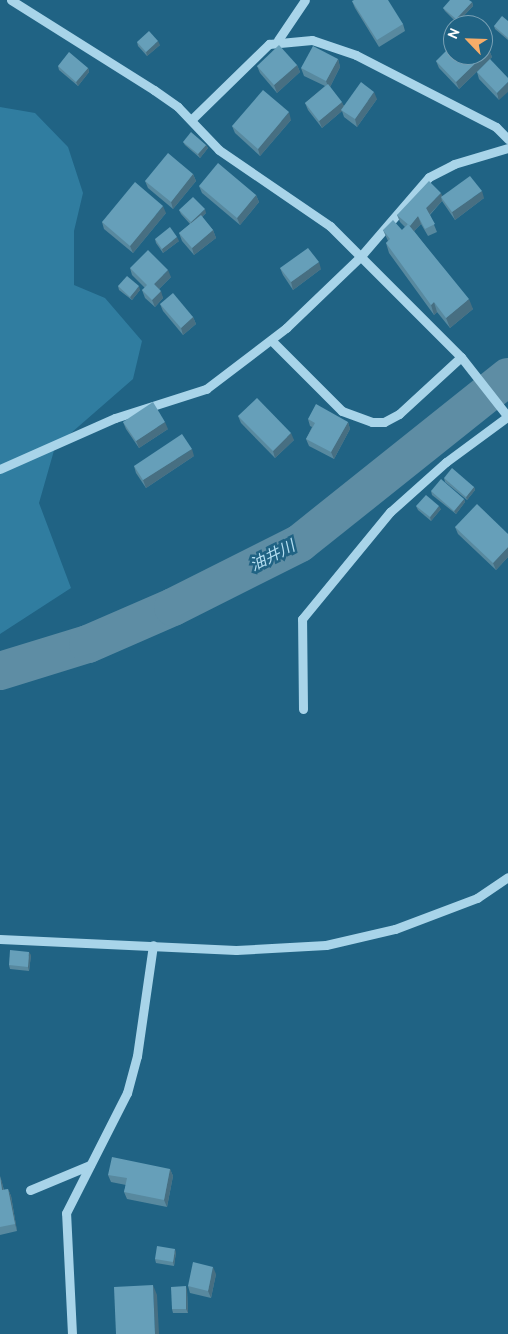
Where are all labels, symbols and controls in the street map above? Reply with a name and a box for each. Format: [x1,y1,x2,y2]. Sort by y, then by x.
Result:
north arrow [443,15,493,65]
text: N [445,26,465,42]
water label: 油井川 [247,538,299,576]

